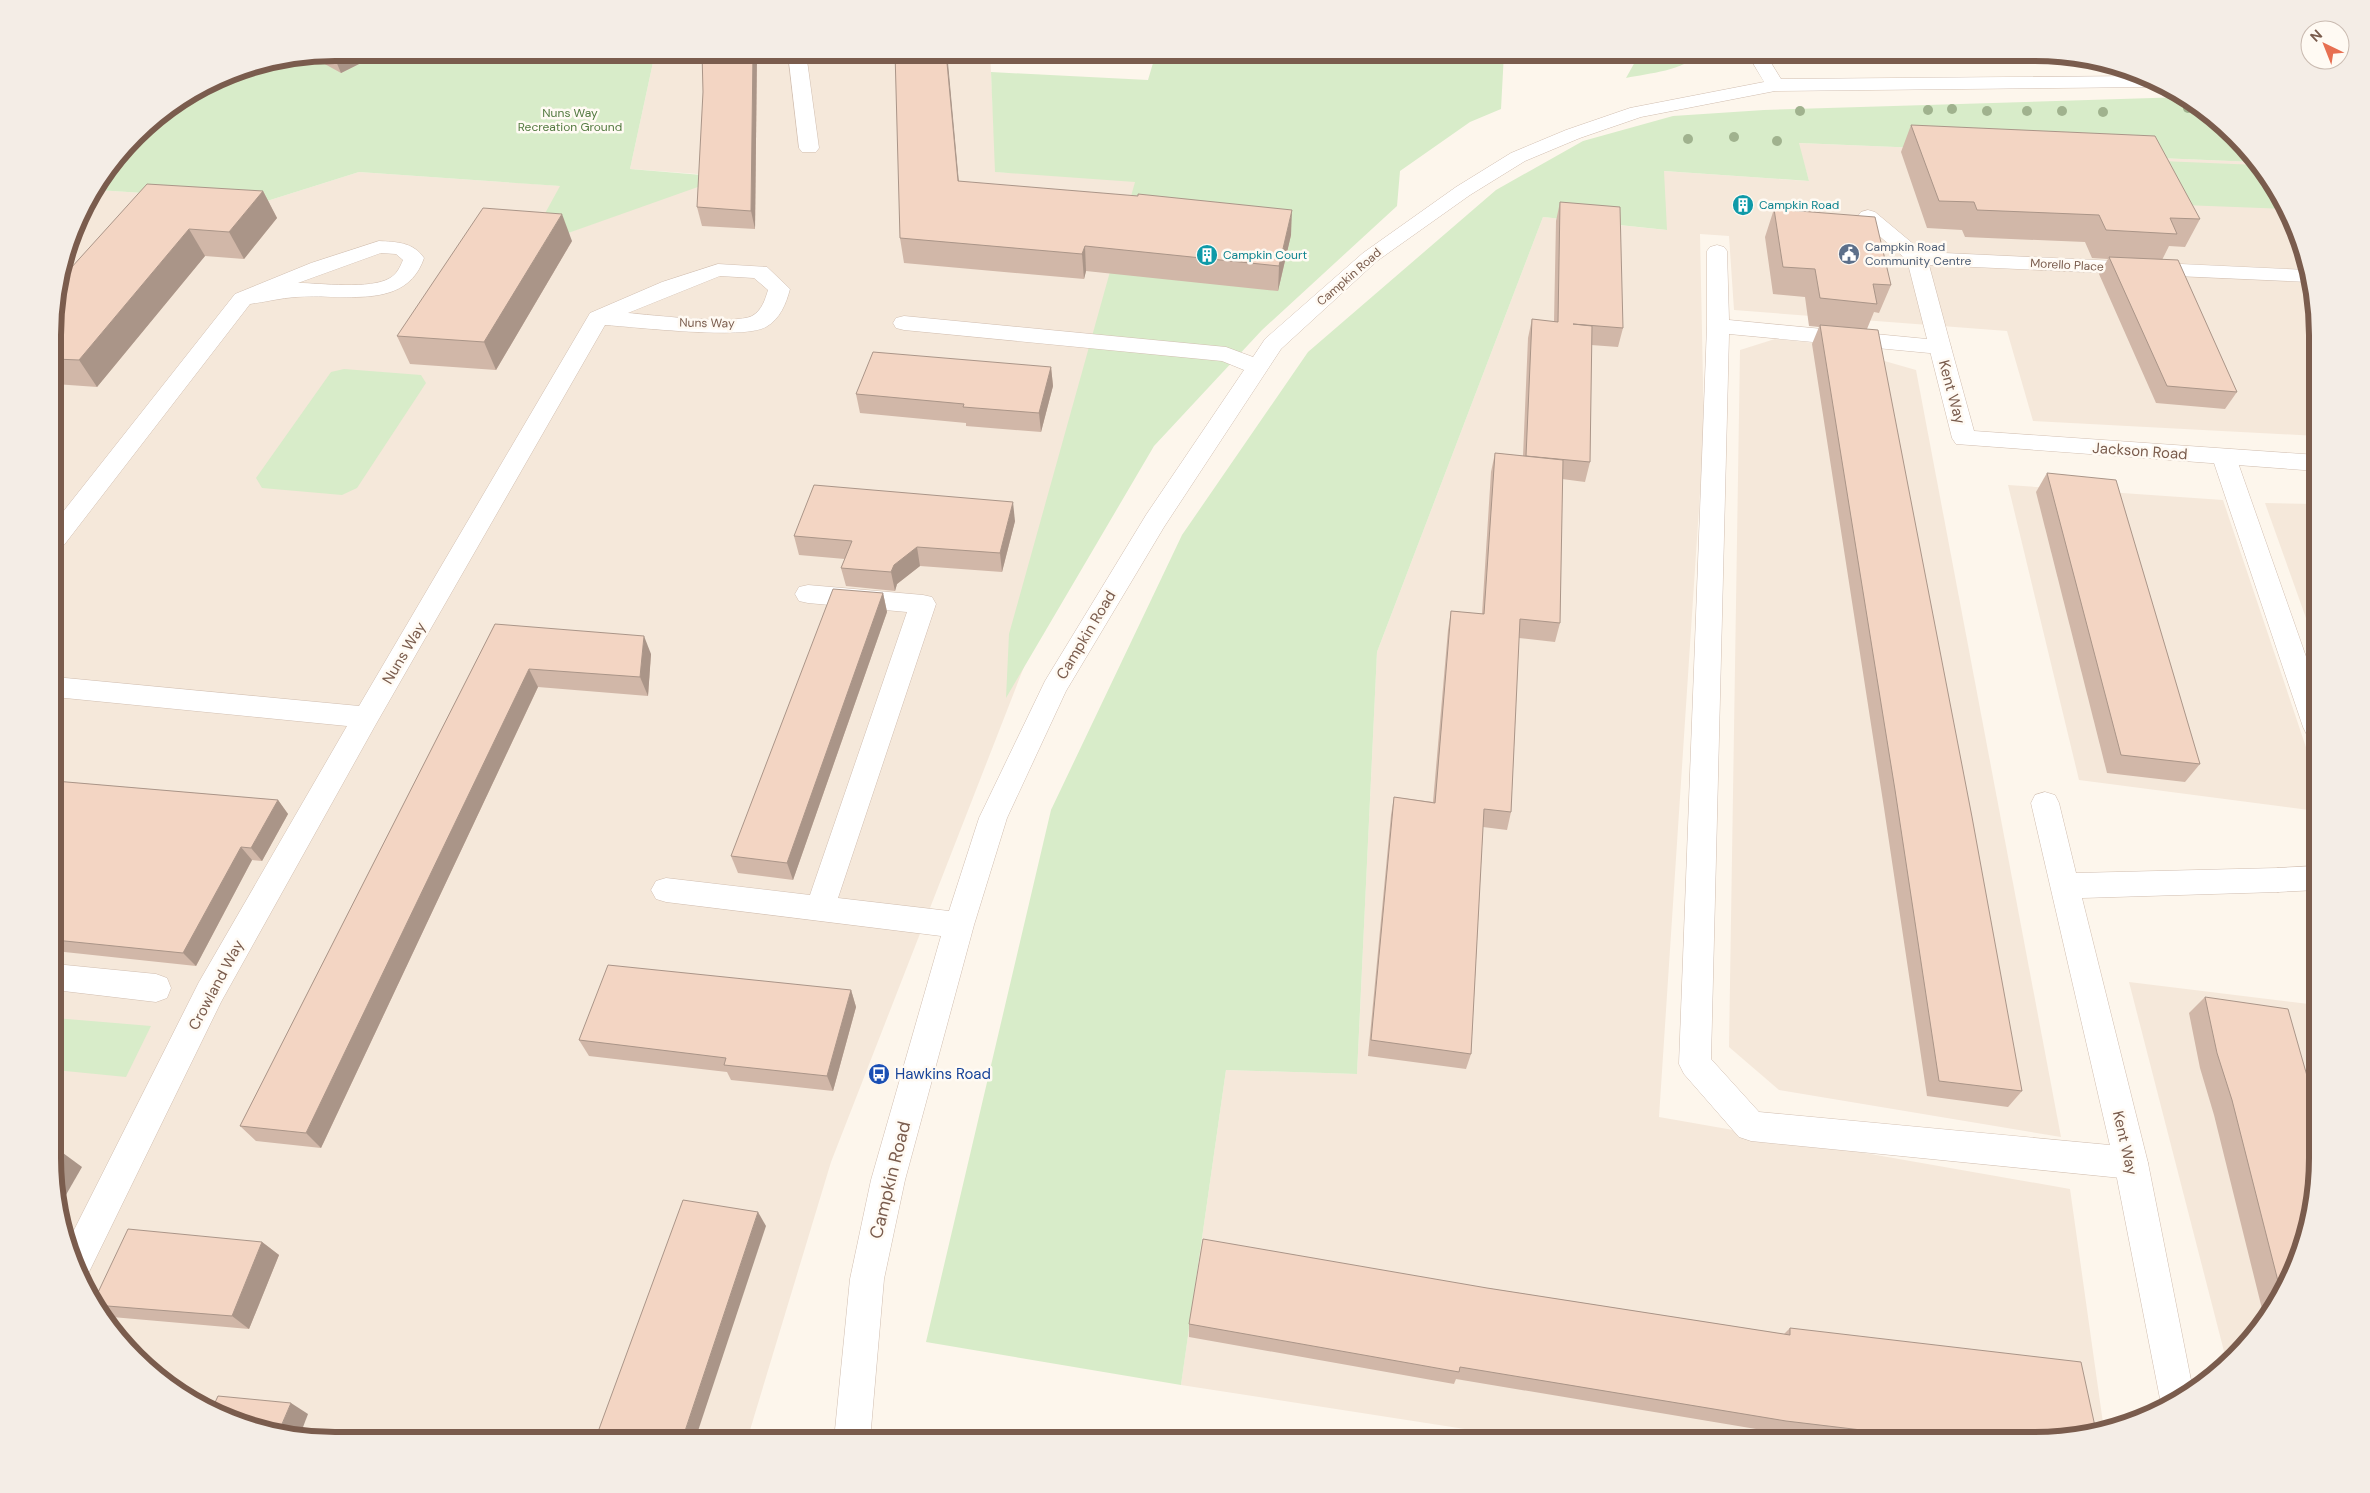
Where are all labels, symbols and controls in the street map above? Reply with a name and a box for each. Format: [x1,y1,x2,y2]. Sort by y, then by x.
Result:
north arrow [2300,20,2350,70]
text: N [2306,25,2326,46]
park label: Nuns Way Recreation Ground [518,105,622,135]
building icon: Campkin Road [1731,193,1755,217]
place label: Campkin Road [1759,197,1839,213]
place label: Campkin Road Community Centre [1865,239,1972,269]
public building icon: Campkin Road Community Centre [1837,242,1861,266]
building icon: Campkin Court [1195,243,1219,267]
street label: Campkin Road [1313,245,1385,309]
place label: Campkin Court [1223,247,1307,263]
street label: Morello Place [2030,255,2104,275]
street label: Nuns Way [679,315,735,331]
street label: Kent Way [1934,358,1970,427]
street label: Jackson Road [2092,438,2188,464]
street label: Campkin Road [1052,587,1120,683]
street label: Nuns Way [378,618,431,688]
street label: Crowland Way [184,936,249,1034]
bus stop icon: Hawkins Road [867,1062,891,1086]
place label: Hawkins Road [895,1064,991,1084]
street label: Kent Way [2108,1109,2142,1178]
street label: Campkin Road [864,1119,916,1241]

